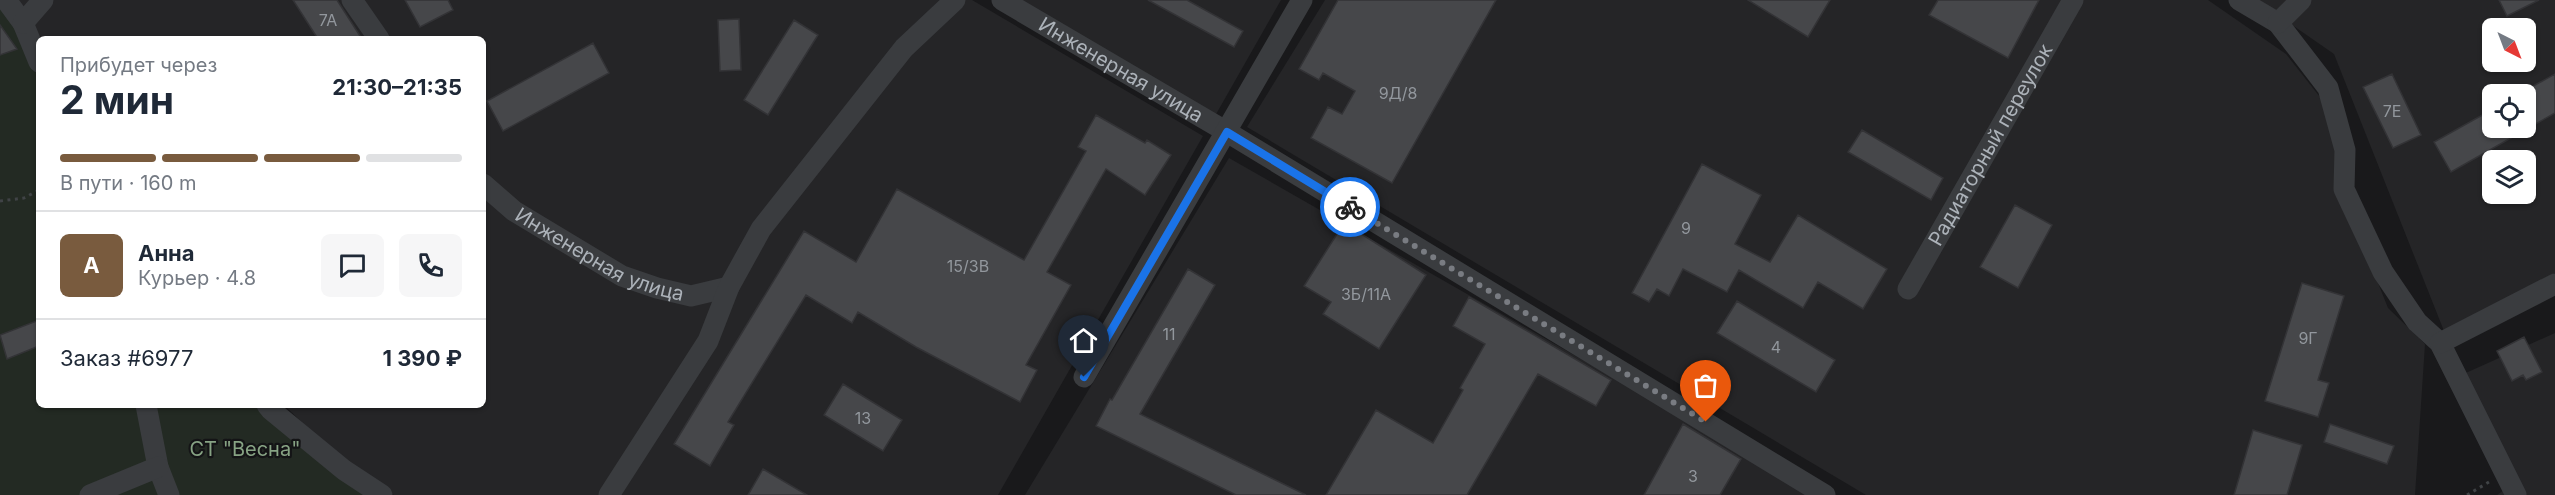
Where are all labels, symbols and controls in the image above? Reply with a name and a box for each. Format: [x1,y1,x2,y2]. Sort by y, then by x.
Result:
house number: 7А [319,10,337,30]
street label: Инженерная улица [1034,12,1208,127]
north arrow [2482,18,2536,72]
map controls [2482,18,2536,204]
street label: Радиаторный переулок [1923,40,2057,250]
text: Прибудет через [60,53,217,77]
text: 21:30–21:35 [332,74,462,100]
text: 2 мин [60,76,174,123]
house number: 9Д/8 [1379,83,1417,103]
button: locate [2482,84,2536,138]
house number: 7Е [2383,101,2401,121]
button: layers [2482,150,2536,204]
text: В пути · 160 m [60,171,196,195]
courier [1320,177,1380,237]
icon: bike [1334,191,1367,224]
street label: Инженерная улица [511,203,686,306]
house number: 9 [1681,218,1691,238]
button: chat [321,234,384,297]
button: phone [399,234,462,297]
text: Анна [138,240,195,266]
text: А [83,252,100,278]
house number: 15/3В [947,256,989,276]
text: Курьер · 4.8 [138,266,256,290]
house number: 3Б/11А [1341,284,1391,304]
pin [1058,315,1109,377]
icon: home [1067,324,1100,357]
house number: 11 [1162,324,1176,344]
house number: 9Г [2298,328,2318,348]
house number: 4 [1771,337,1781,357]
text: Заказ #6977 [60,345,193,371]
text: 1 390 ₽ [382,345,462,371]
pin [1680,360,1731,422]
icon: bag [1689,369,1722,402]
house number: 13 [855,408,871,428]
park label: СТ "Весна" [189,437,301,461]
house number: 3 [1688,466,1698,486]

